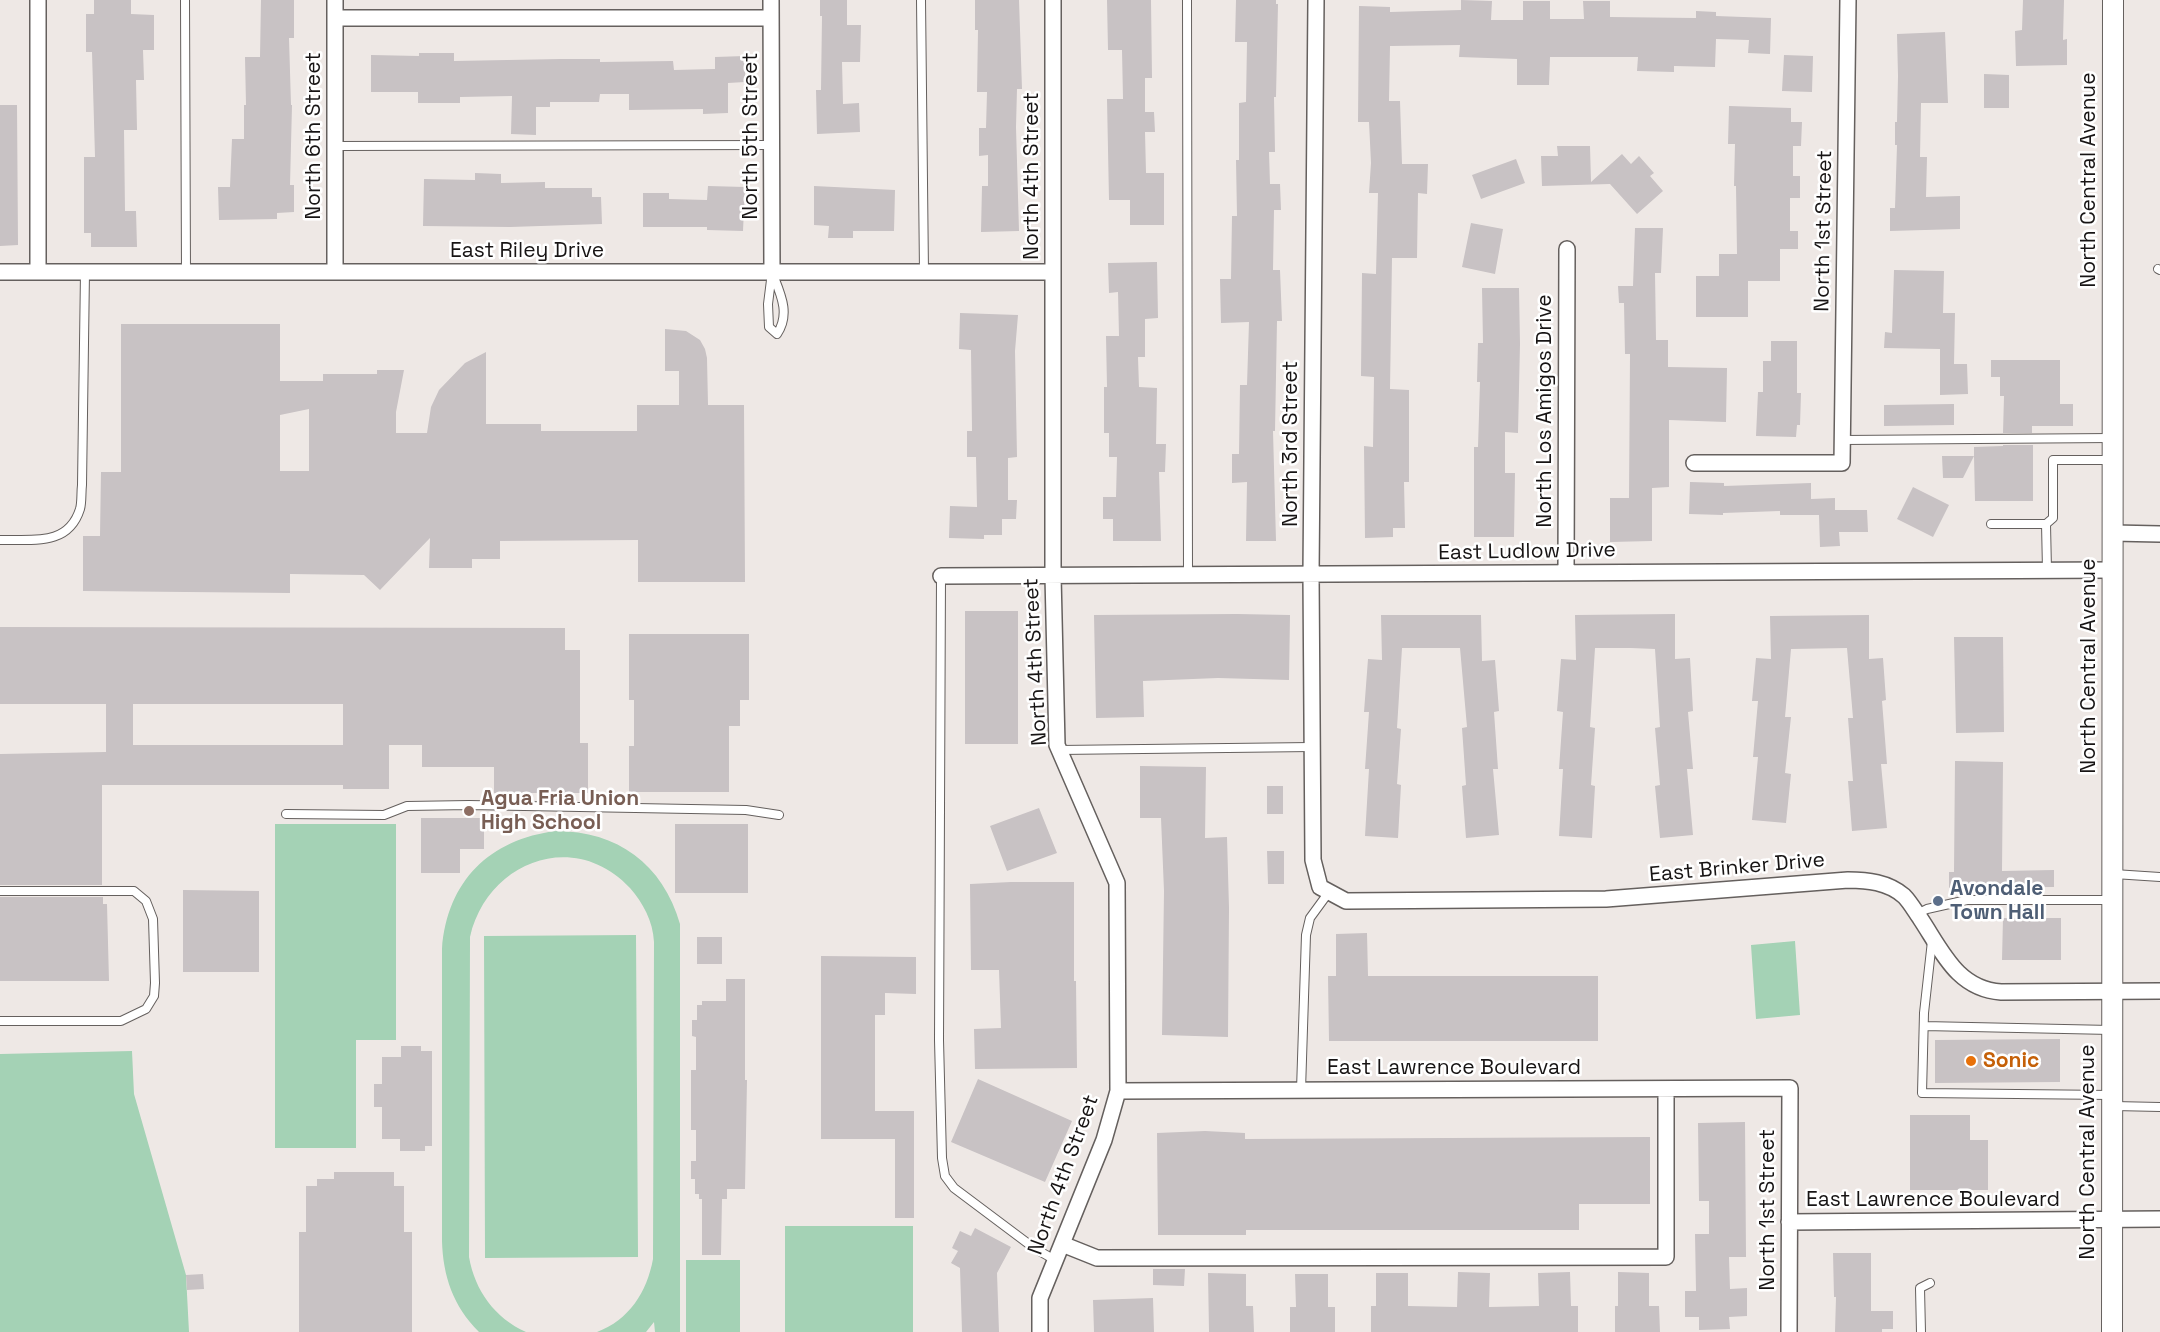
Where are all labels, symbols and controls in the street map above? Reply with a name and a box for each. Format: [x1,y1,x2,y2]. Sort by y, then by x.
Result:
street label: North 6th Street [301,52,327,220]
street label: North 5th Street [738,52,764,220]
street label: North Central Avenue [2076,72,2102,288]
street label: North 4th Street [1019,92,1045,260]
street label: North 1st Street [1810,150,1838,312]
street label: East Riley Drive [450,238,604,264]
street label: North Los Amigos Drive [1532,294,1558,528]
street label: North 3rd Street [1278,361,1304,527]
street label: East Ludlow Drive [1438,538,1616,566]
street label: North Central Avenue [2076,558,2102,774]
street label: North 4th Street [1019,577,1053,747]
place label: Agua Fria Union High School [481,786,639,836]
marker: Agua Fria Union High School [462,804,476,818]
street label: East Brinker Drive [1648,848,1826,888]
place label: Avondale Town Hall [1950,876,2045,926]
marker: Avondale Town Hall [1931,894,1945,908]
street label: North Central Avenue [2075,1044,2101,1260]
place label: Sonic [1983,1048,2039,1074]
marker: Sonic [1964,1054,1978,1068]
street label: East Lawrence Boulevard [1327,1055,1581,1081]
street label: North 4th Street [1023,1092,1105,1258]
street label: North 1st Street [1755,1129,1781,1291]
street label: East Lawrence Boulevard [1806,1187,2060,1213]

